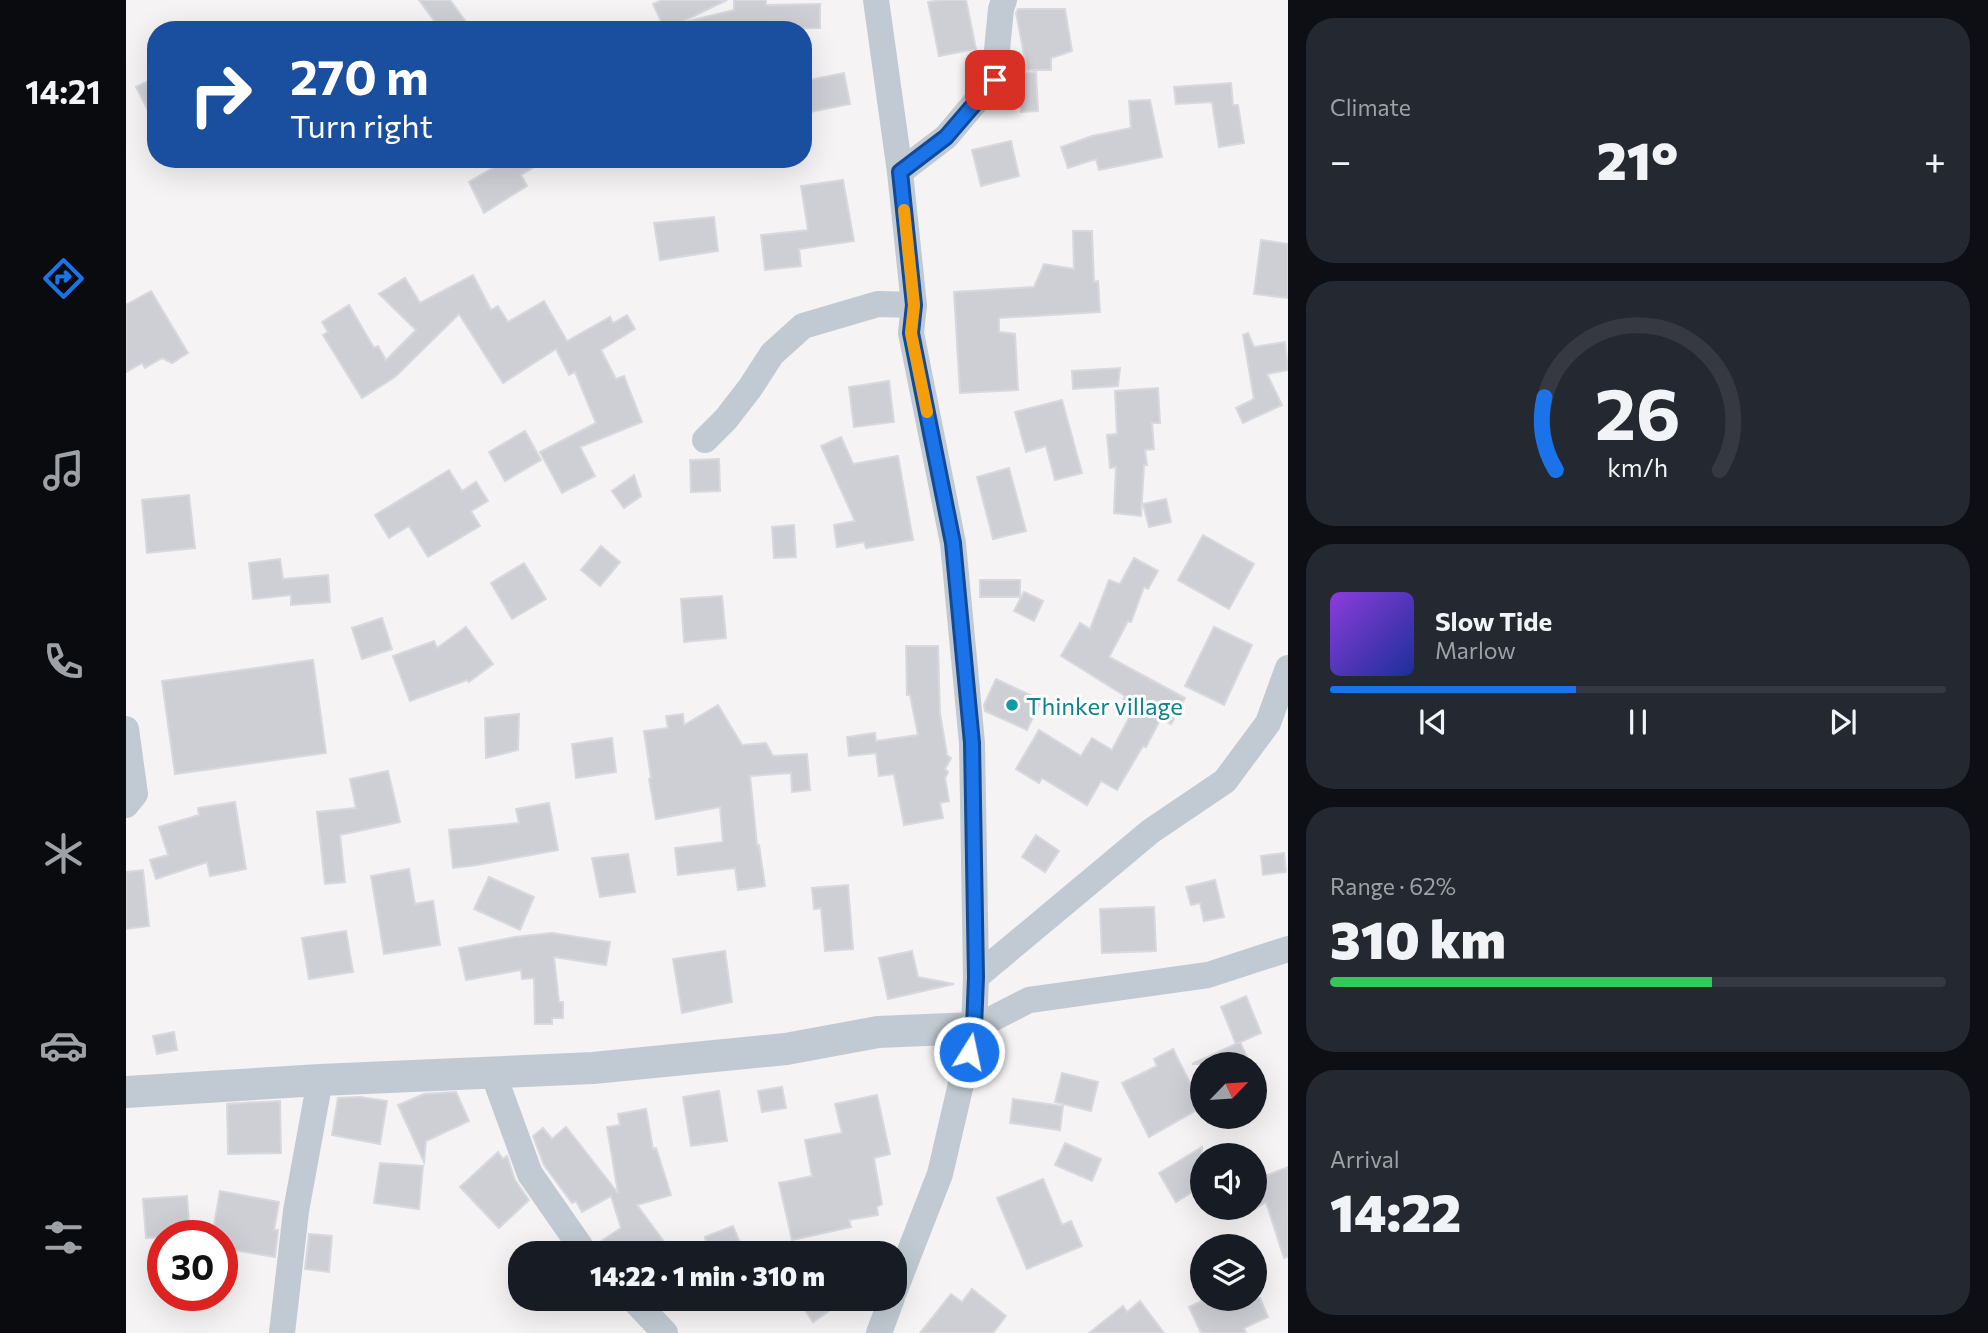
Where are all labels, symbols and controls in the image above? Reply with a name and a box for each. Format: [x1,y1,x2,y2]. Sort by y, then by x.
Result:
text: 270 m [290,45,429,105]
icon: right [175,49,266,140]
pin [965,50,1025,110]
icon: arrive [976,61,1014,99]
text: 14:21 [25,71,101,111]
text: Climate [1330,93,1411,121]
text: Turn right [290,105,433,145]
text: 21° [1597,127,1678,191]
text: − [1330,136,1352,183]
text: + [1924,136,1946,183]
icon: directions [39,254,88,303]
text: 26 [1595,366,1681,455]
icon: music [39,446,88,495]
text: km/h [1608,451,1668,481]
text: Slow Tide [1435,605,1552,636]
text: Marlow [1435,636,1516,664]
icon: phone [39,637,88,686]
place label: Thinker village [1026,691,1183,720]
marker: Thinker village [1004,697,1020,713]
icon: previous [1414,703,1452,741]
icon: pause [1619,703,1657,741]
icon: next [1824,703,1862,741]
icon: climate [39,829,88,878]
text: Range · 62% [1330,872,1456,900]
text: 310 km [1330,906,1506,970]
position arrow [932,1015,1006,1089]
icon: car [39,1021,88,1070]
north arrow [1190,1052,1267,1129]
map controls [1190,1052,1267,1311]
button: sound [1190,1143,1267,1220]
text: Arrival [1330,1145,1400,1173]
text: 14:22 [1330,1179,1461,1243]
icon: filters [39,1213,88,1262]
speed limit sign: 30 [147,1220,238,1311]
button: layers [1190,1234,1267,1311]
text: 14:22 · 1 min · 310 m [590,1260,825,1291]

